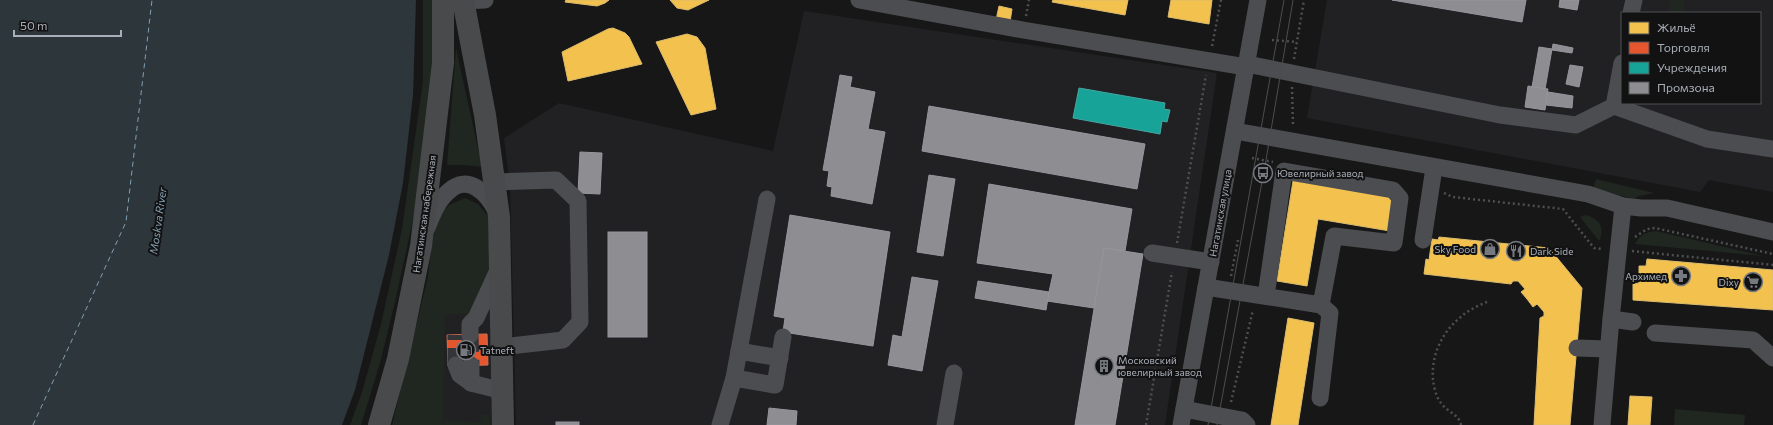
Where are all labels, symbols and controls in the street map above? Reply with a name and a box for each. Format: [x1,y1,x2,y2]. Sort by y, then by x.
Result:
scale bar [14,12,121,38]
legend [1621,12,1761,104]
text: 50 m [20,18,48,32]
text: Жильё [1657,20,1696,34]
text: Торговля [1657,40,1710,54]
text: Учреждения [1657,60,1727,74]
text: Промзона [1657,80,1715,94]
street label: Нагатинская набережная [410,155,438,273]
bus stop icon: Ювелирный завод [1252,162,1274,184]
place label: Ювелирный завод [1277,167,1364,179]
street label: Нагатинская улица [1206,168,1234,258]
water label: Moskva River [146,186,169,255]
shop icon: Sky Food [1479,238,1501,260]
restaurant icon: Dark Side [1505,240,1527,262]
place label: Sky Food [1434,243,1476,255]
place label: Dark Side [1530,245,1573,257]
pharmacy icon: Архимед [1670,265,1692,287]
place label: Архимед [1625,270,1667,282]
supermarket icon: Dixy [1742,271,1764,293]
place label: Dixy [1719,276,1739,288]
fuel station icon: Tatneft [455,339,477,361]
place label: Tatneft [480,344,514,356]
place label: Московский ювелирный завод [1118,354,1202,378]
building icon: Московский ювелирный завод [1093,355,1115,377]

